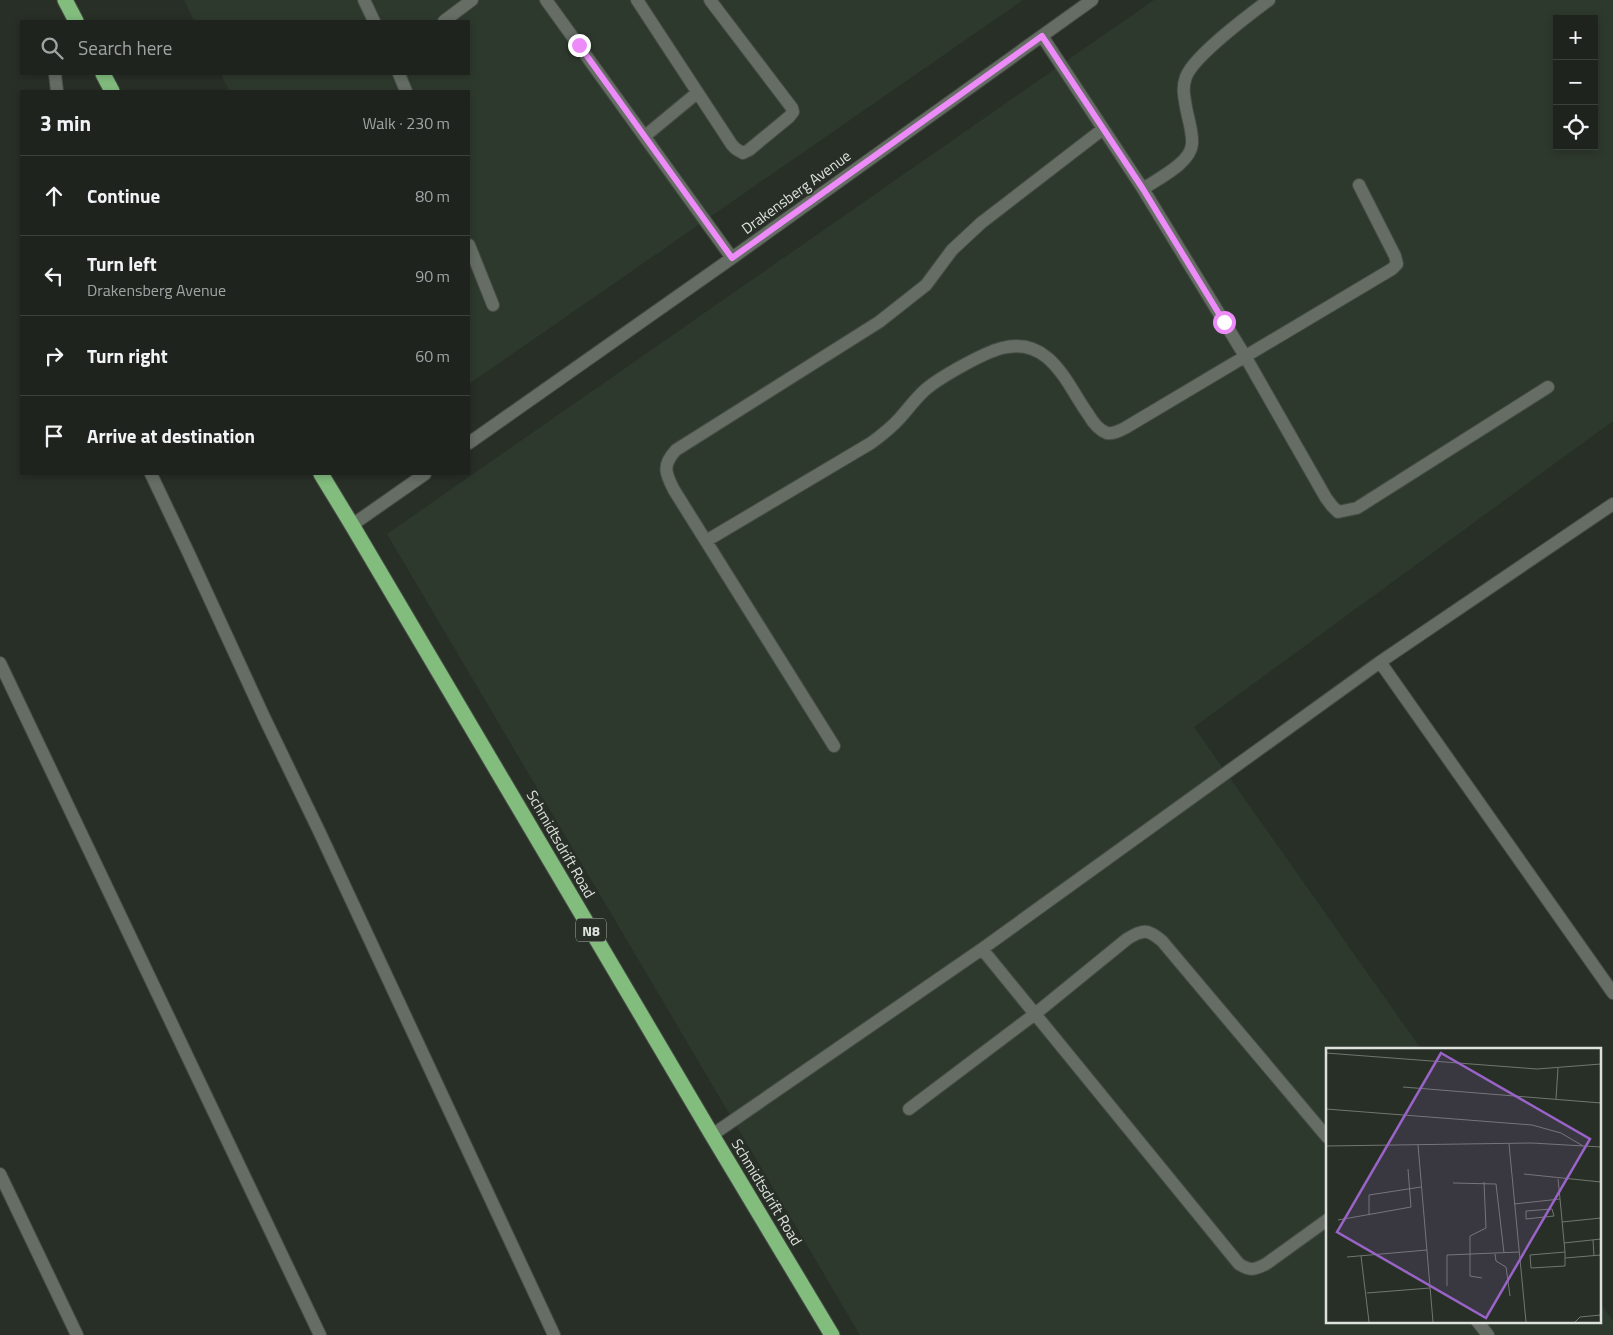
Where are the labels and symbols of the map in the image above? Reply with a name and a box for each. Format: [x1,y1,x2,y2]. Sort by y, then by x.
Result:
route end [568,34,591,57]
street label: Drakensberg Avenue [736,144,856,240]
route start [1213,311,1236,334]
street label: Schmidtsdrift Road [521,786,601,902]
road number: N8 [576,918,606,942]
inset map [1326,1048,1600,1322]
street label: Schmidtsdrift Road [726,1134,808,1250]

